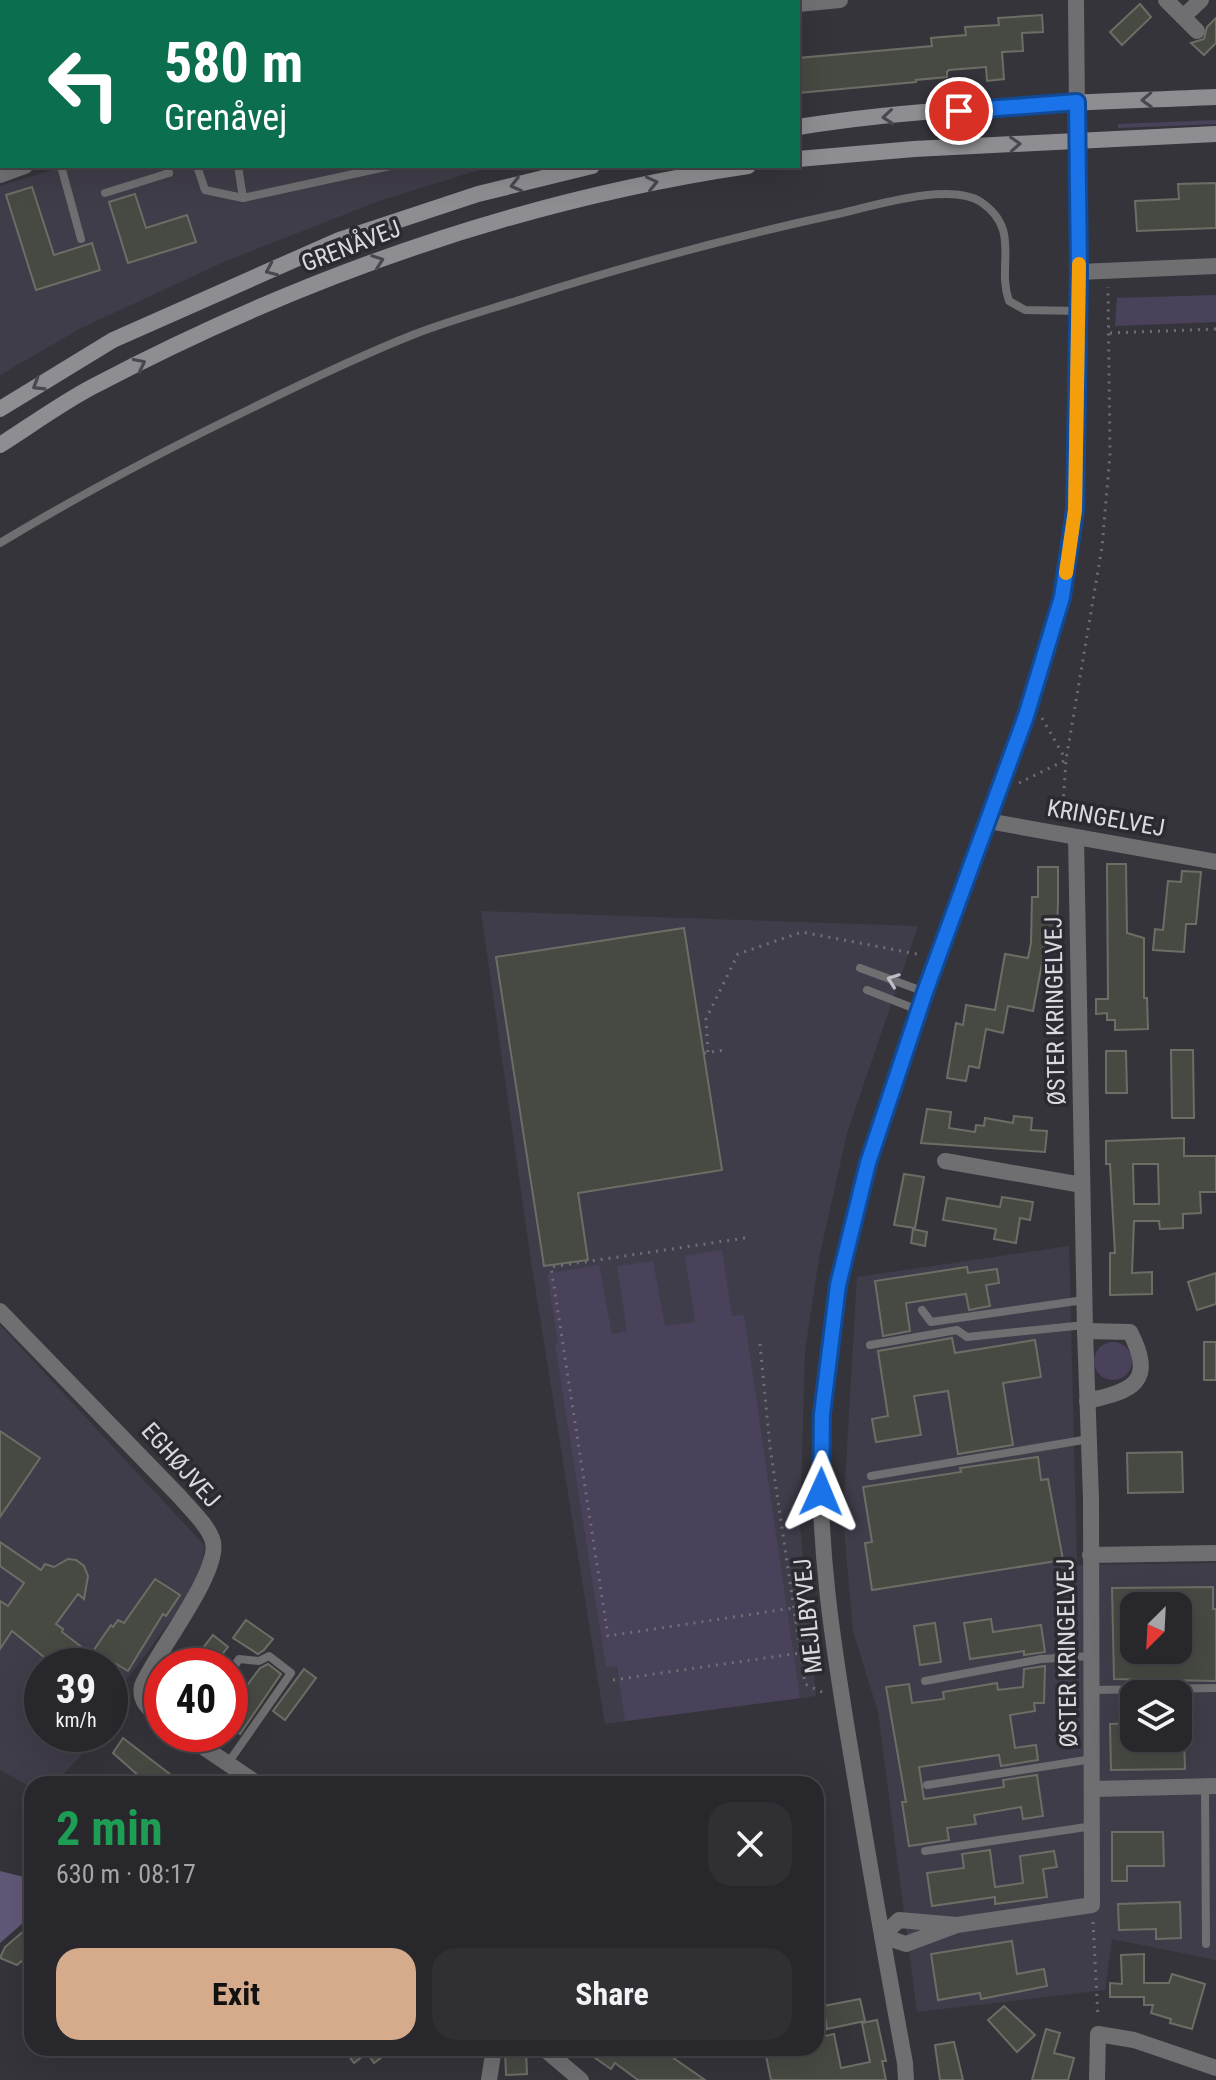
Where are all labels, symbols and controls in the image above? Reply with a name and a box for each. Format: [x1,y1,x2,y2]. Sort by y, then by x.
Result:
text: 580 m [164,30,303,96]
icon: left [32,32,136,136]
pin [925,77,993,145]
icon: arrive [937,89,981,133]
one-way arrow [1140,91,1153,108]
text: Grenåvej [164,97,287,139]
one-way arrow [881,108,894,125]
one-way arrow [1009,135,1022,152]
one-way arrow [509,175,523,192]
one-way arrow [644,175,658,192]
street label: GRENÅVEJ [297,213,404,278]
one-way arrow [370,254,384,271]
one-way arrow [264,260,279,276]
one-way arrow [132,358,146,374]
one-way arrow [32,376,47,391]
street label: KRINGELVEJ [1045,794,1167,842]
street label: ØSTER KRINGELVEJ [1039,916,1071,1106]
one-way arrow [886,973,900,990]
street label: EGHØJVEJ [136,1417,226,1513]
position arrow [779,1450,863,1534]
street label: MEJLBYVEJ [788,1557,828,1675]
street label: ØSTER KRINGELVEJ [1051,1558,1083,1748]
north arrow [1120,1592,1192,1664]
map controls [1120,1592,1192,1752]
speed limit sign: 40 [144,1648,248,1752]
text: 39 [56,1666,96,1713]
button: layers [1120,1680,1192,1752]
text: km/h [55,1708,97,1732]
text: 2 min [56,1800,163,1857]
button: close [708,1802,792,1886]
text: 630 m · 08:17 [56,1859,196,1889]
button: Exit [56,1948,416,2040]
button: Share [432,1948,792,2040]

